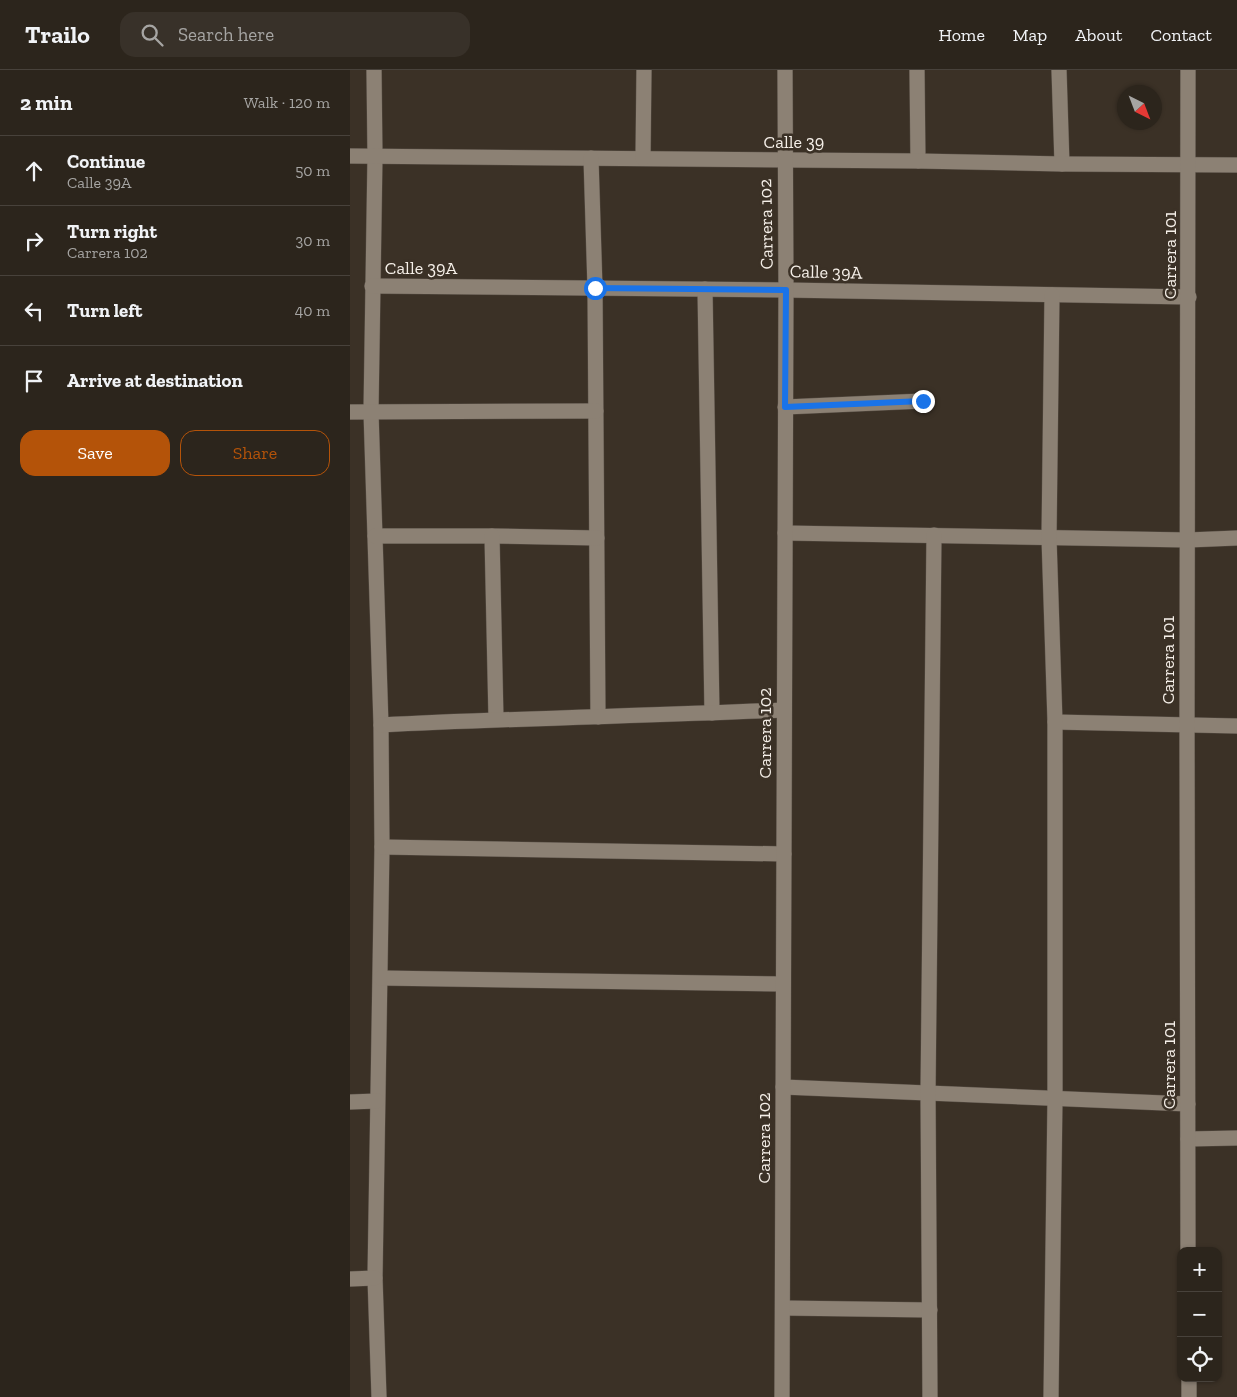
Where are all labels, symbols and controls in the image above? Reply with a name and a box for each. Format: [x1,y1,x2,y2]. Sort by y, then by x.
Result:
search box [120,12,470,57]
text: Trailo [25,20,90,49]
icon: search [138,21,166,49]
text: Search here [178,23,274,46]
text: Home [938,24,985,46]
text: Map [1013,24,1047,46]
text: About [1075,24,1122,46]
text: Contact [1150,24,1212,46]
north arrow [1117,85,1162,130]
text: 2 min [20,90,72,115]
text: Walk · 120 m [244,93,330,112]
street label: Calle 39 [764,131,824,153]
text: Continue [67,150,145,173]
icon: ahead [20,157,48,185]
text: 50 m [295,161,330,180]
text: Calle 39A [67,173,131,192]
street label: Carrera 102 [754,178,778,270]
street label: Carrera 101 [1159,211,1181,299]
text: Turn right [67,220,157,243]
icon: right [20,227,48,255]
text: 30 m [296,231,330,250]
text: Carrera 102 [67,243,148,262]
street label: Calle 39A [385,257,458,279]
street label: Calle 39A [790,260,863,284]
route start [584,277,607,300]
icon: left [20,297,48,325]
text: Turn left [67,299,142,322]
text: 40 m [295,301,330,320]
icon: arrive [20,367,48,395]
text: Arrive at destination [67,369,243,392]
route end [912,390,935,413]
button: Save [20,430,170,476]
button: Share [180,430,330,476]
street label: Carrera 101 [1157,616,1179,704]
street label: Carrera 102 [754,688,776,778]
street label: Carrera 101 [1158,1021,1180,1109]
street label: Carrera 102 [753,1093,775,1183]
map controls [1177,1247,1222,1382]
button: + [1177,1247,1222,1292]
button: − [1177,1292,1222,1337]
button: locate [1177,1337,1222,1382]

